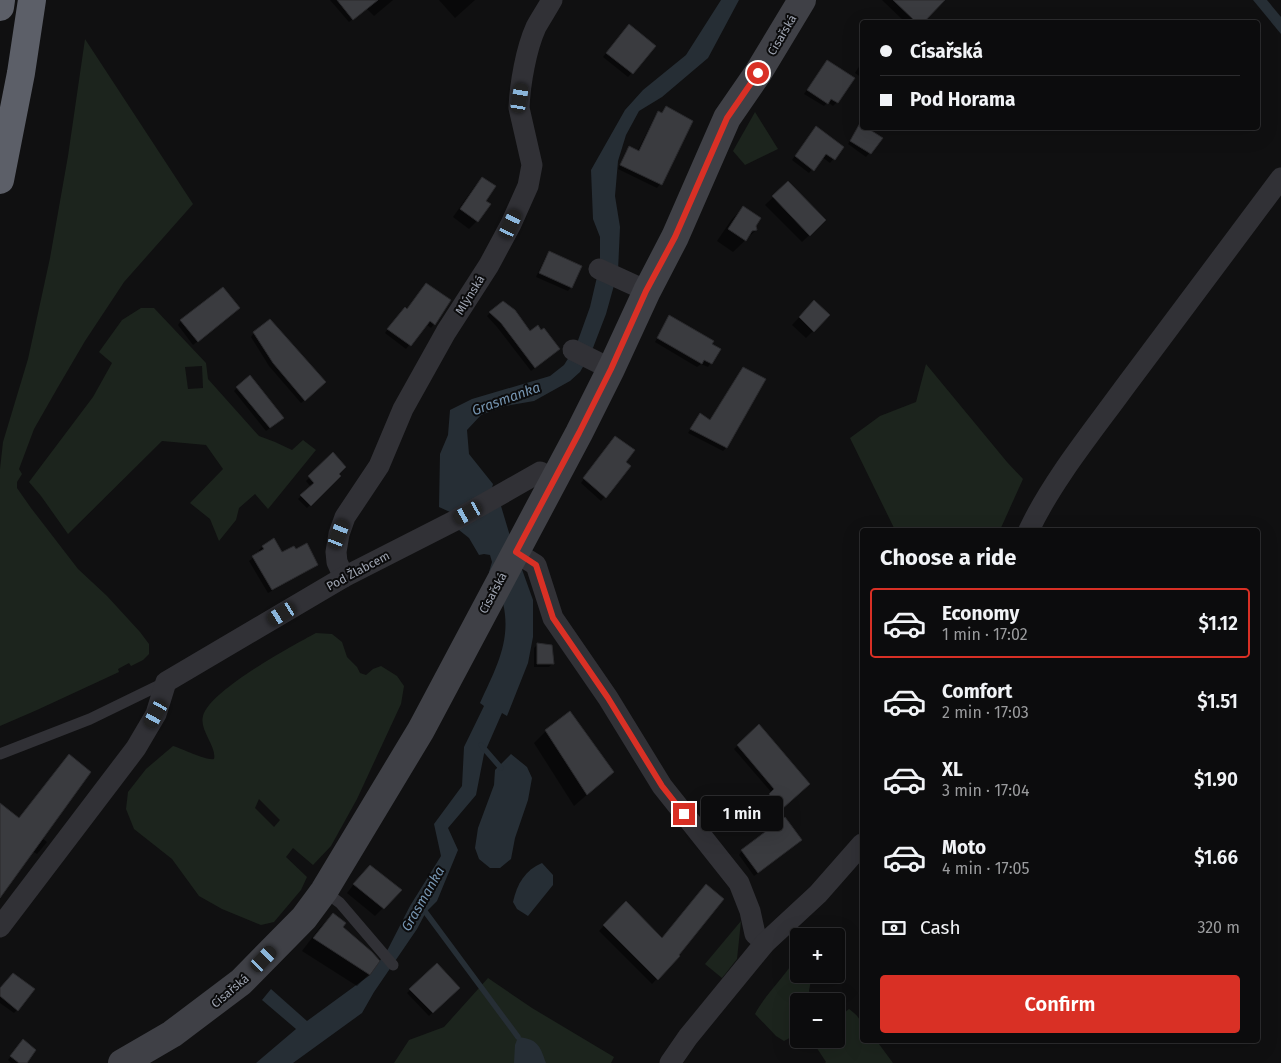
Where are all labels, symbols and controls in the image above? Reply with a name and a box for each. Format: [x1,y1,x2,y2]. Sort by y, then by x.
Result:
street label: Císařská [764,12,800,58]
text: Císařská [910,40,983,63]
route start [747,62,769,84]
car [510,82,529,114]
text: Pod Horama [910,88,1015,111]
car [497,207,524,241]
street label: Mlýnská [452,273,488,317]
water label: Grasmanka [469,379,543,419]
car [451,499,484,527]
car [326,517,351,551]
text: Choose a ride [880,544,1016,571]
street label: Pod Žlabcem [324,548,392,593]
street label: Císařská [476,570,510,616]
car [265,600,298,628]
icon: car [882,601,927,646]
text: Economy [942,602,1019,625]
text: $1.12 [1199,612,1238,635]
text: 1 min · 17:02 [942,625,1028,644]
icon: car [882,679,927,724]
text: Comfort [942,680,1012,703]
text: $1.51 [1197,690,1238,713]
car [142,697,169,731]
text: 2 min · 17:03 [942,703,1029,722]
icon: car [882,757,927,802]
text: XL [942,758,963,781]
text: $1.90 [1194,768,1238,791]
text: 3 min · 17:04 [942,781,1029,800]
callout: 1 min [702,796,784,832]
route end [673,803,695,825]
text: 1 min [723,804,761,823]
icon: car [882,835,927,880]
text: Moto [942,836,986,859]
text: $1.66 [1194,846,1238,869]
text: 4 min · 17:05 [942,859,1030,878]
water label: Grasmanka [398,864,448,934]
icon: cash [880,914,908,942]
text: Cash [920,916,961,939]
text: 320 m [1197,918,1240,937]
map controls [790,928,845,1048]
button: + [790,928,845,983]
car [248,943,279,975]
street label: Císařská [208,971,252,1011]
button: Confirm [880,975,1240,1033]
button: − [790,993,845,1048]

